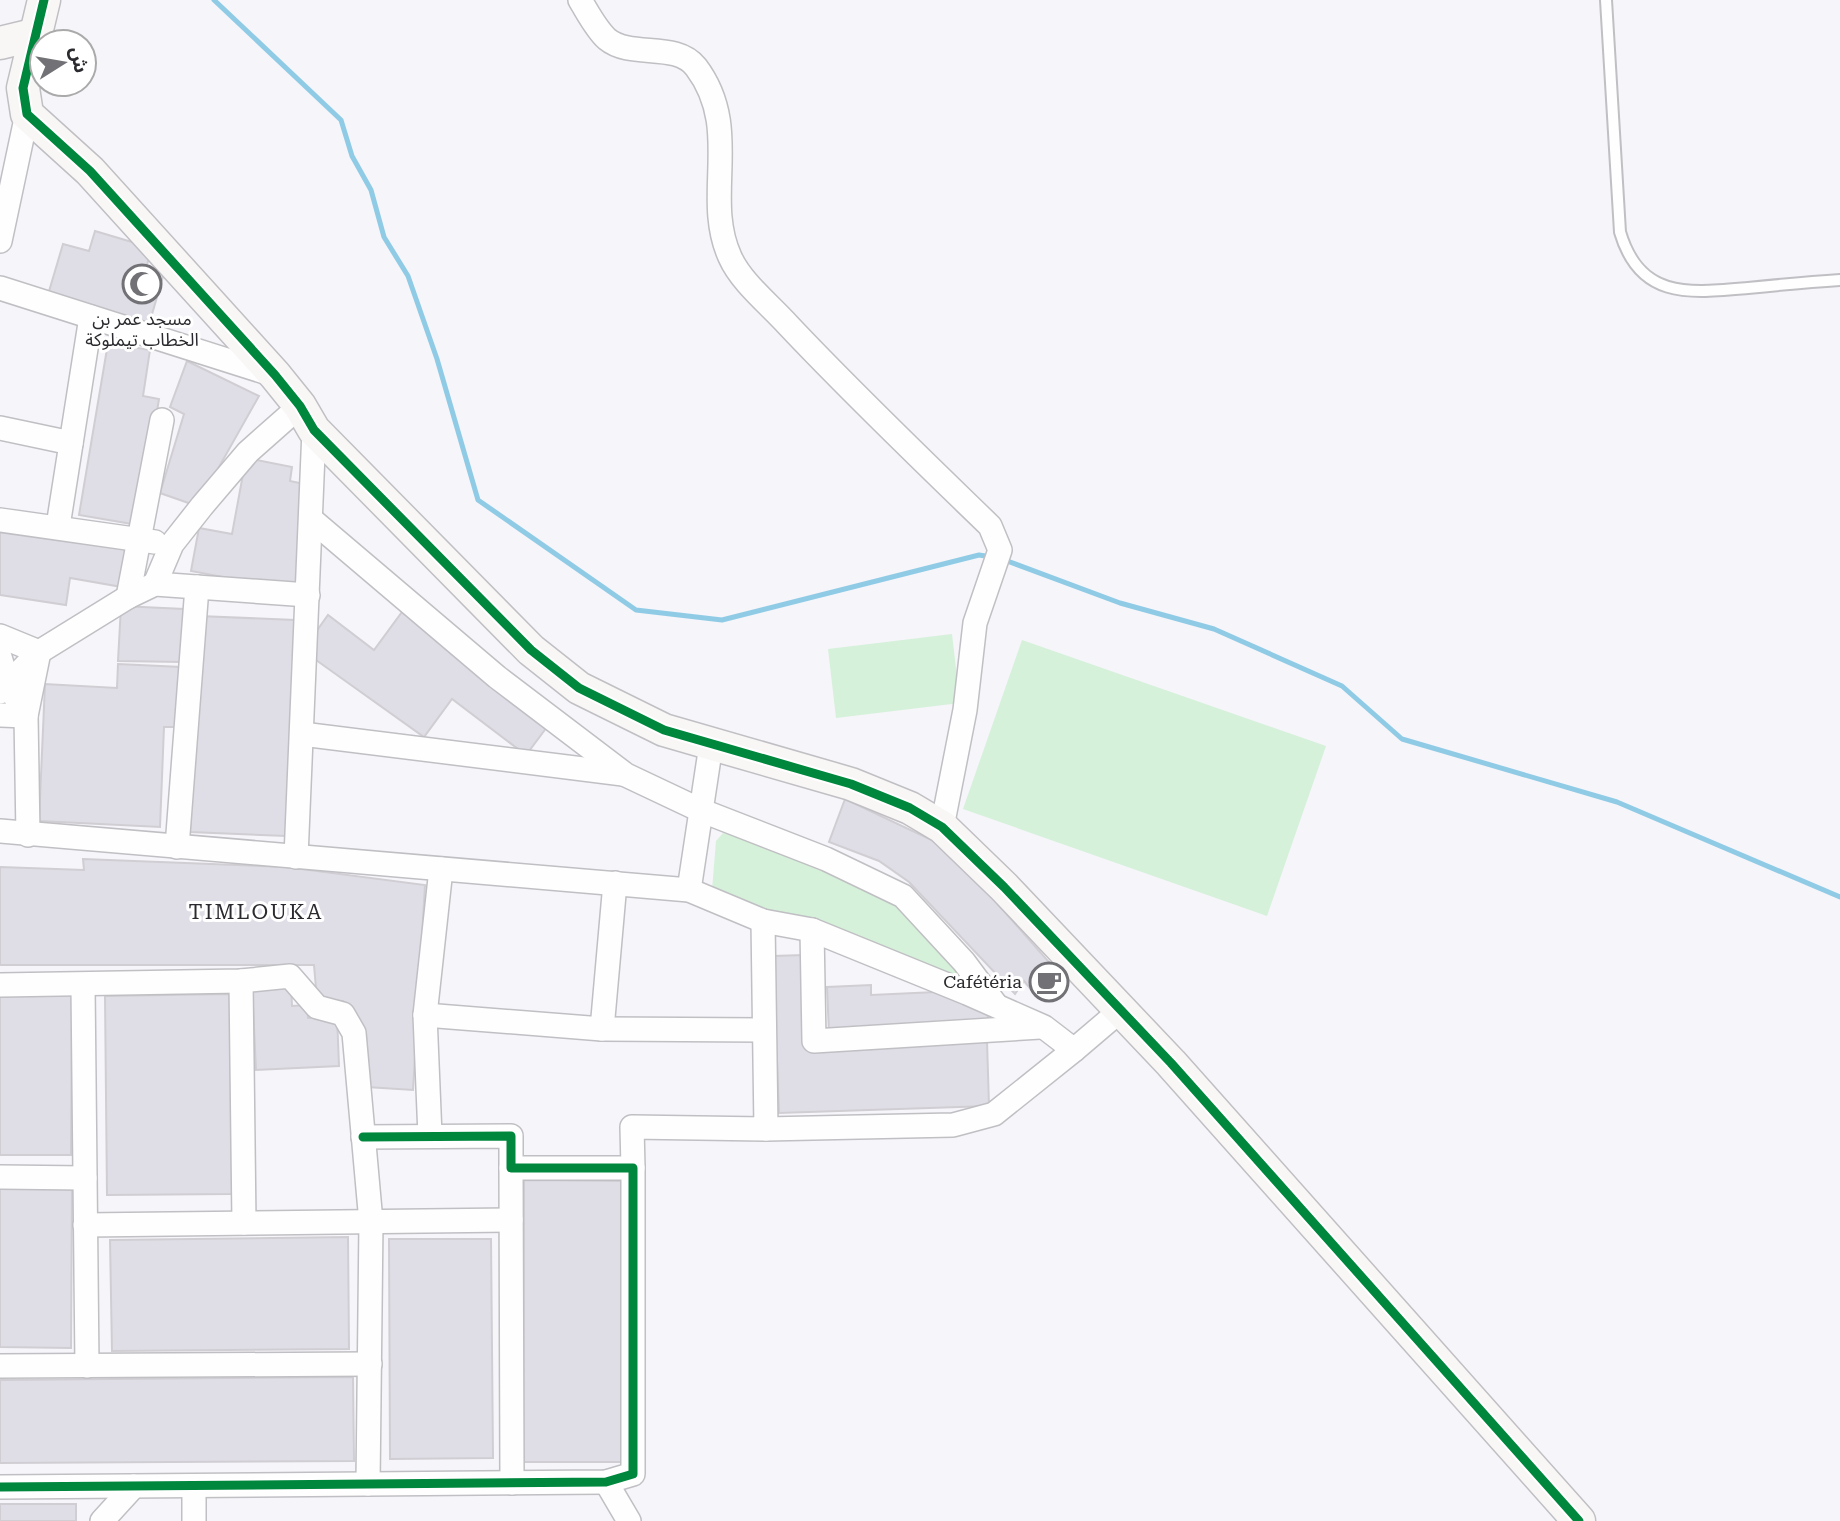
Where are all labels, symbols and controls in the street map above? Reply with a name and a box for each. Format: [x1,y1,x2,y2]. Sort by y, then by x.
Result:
north arrow [28,28,98,98]
text: ش [65,45,93,75]
mosque icon: مسجد عمر بن الخطاب تيملوكة [121,263,163,305]
place label: مسجد عمر بن الخطاب تيملوكة [85,308,199,351]
district label: TIMLOUKA [189,900,323,924]
cafe icon: Cafétéria [1028,961,1070,1003]
place label: Cafétéria [943,971,1022,992]

